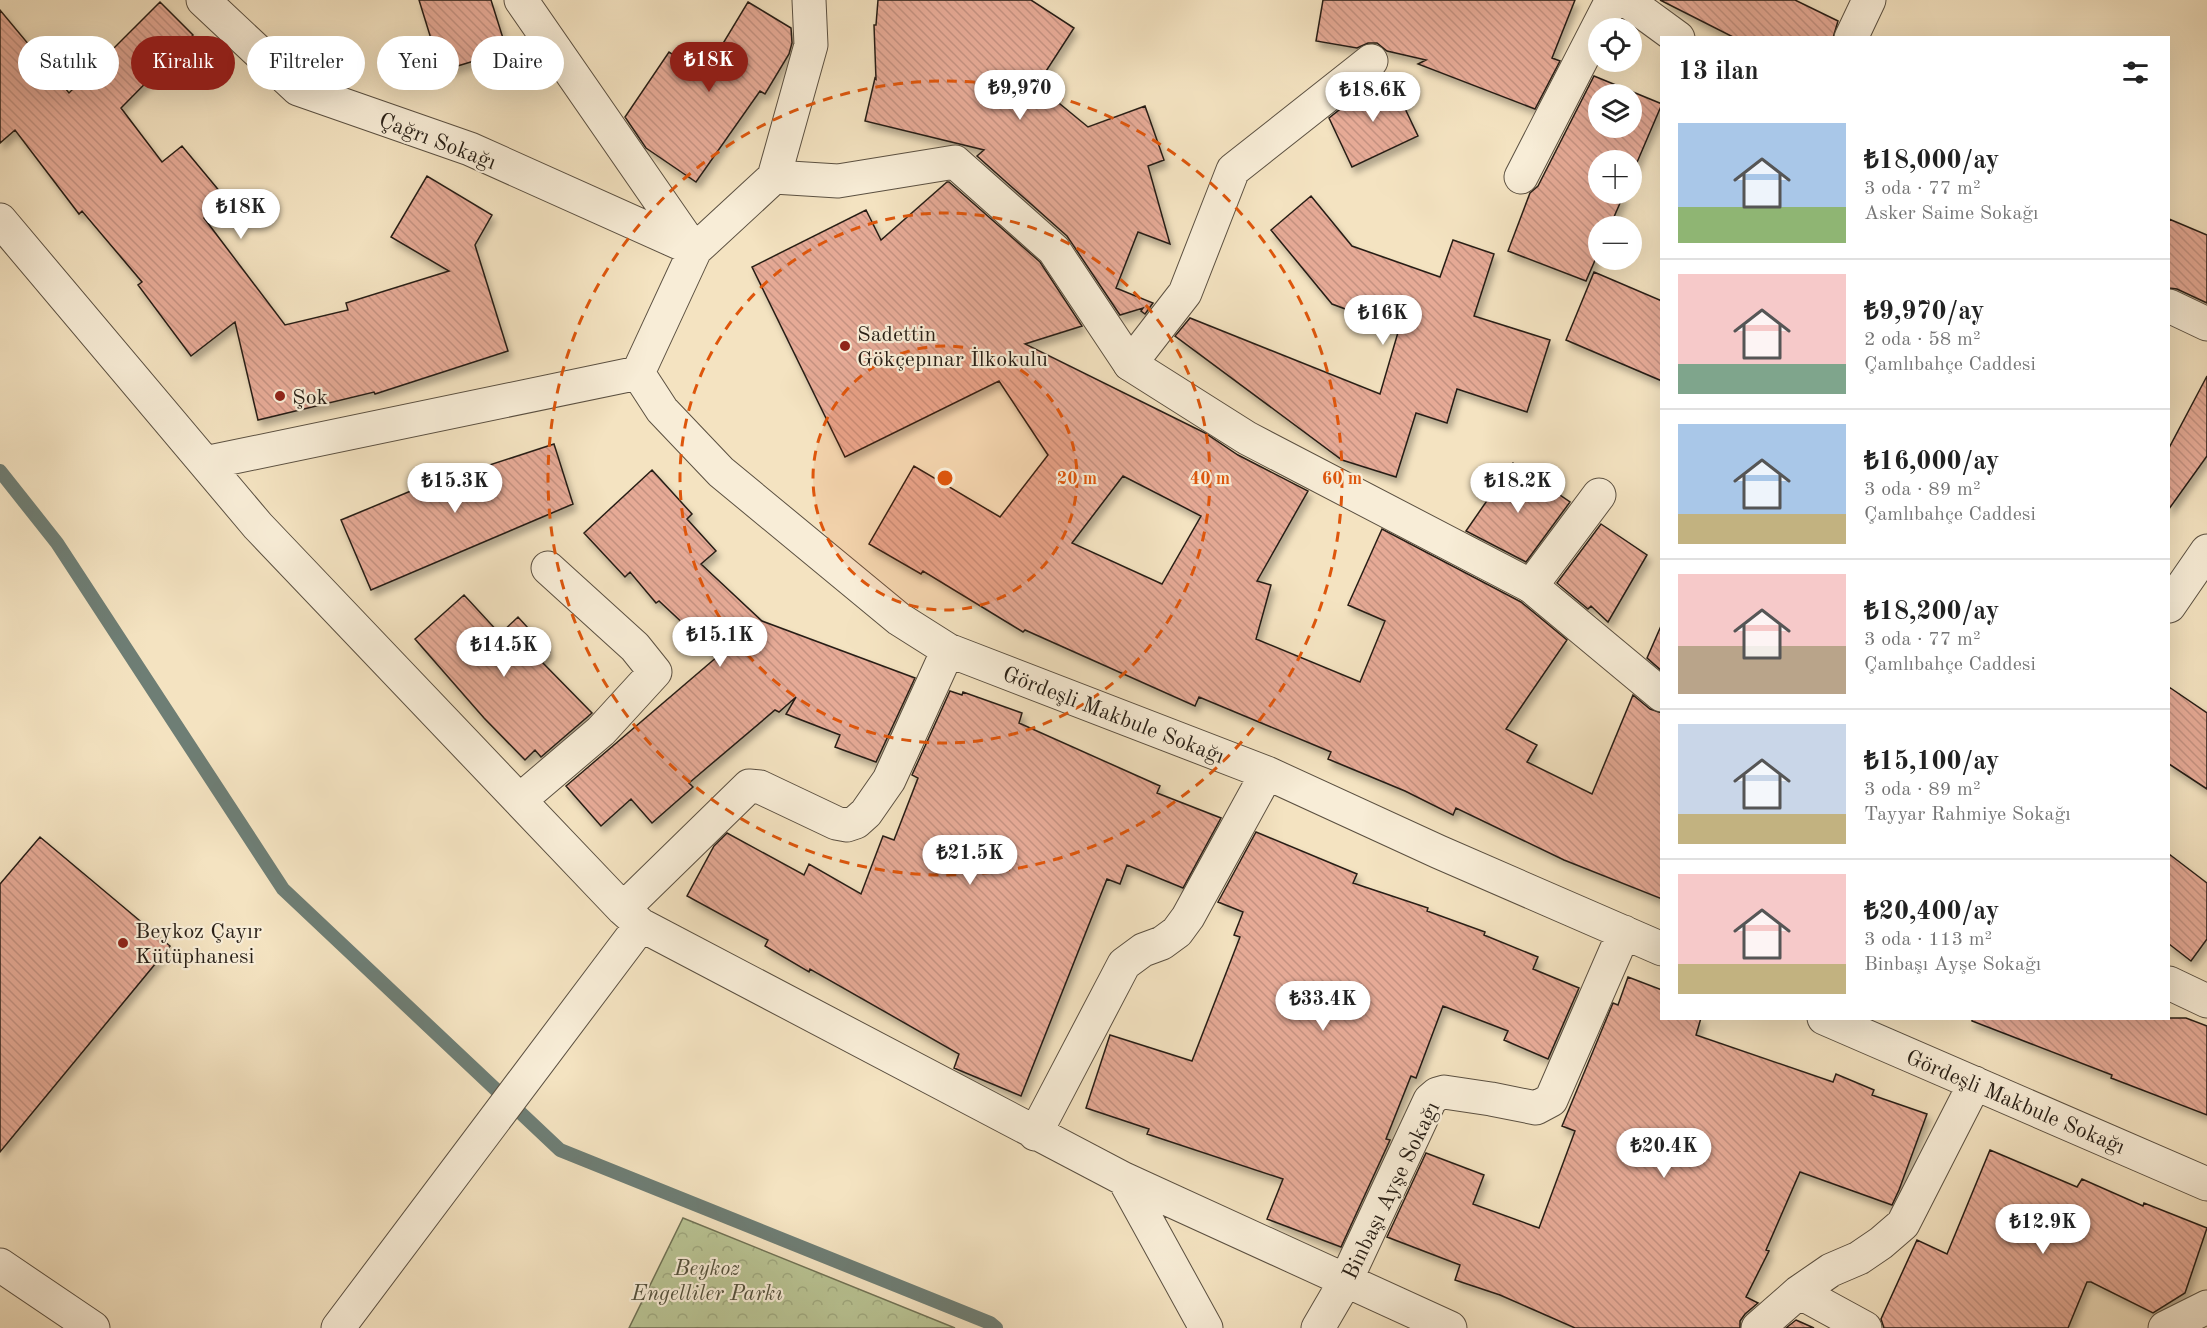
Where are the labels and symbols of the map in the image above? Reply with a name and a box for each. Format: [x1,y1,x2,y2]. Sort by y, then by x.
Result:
pin: ₺18K [673,42,745,93]
pin: ₺9,970 [971,70,1069,121]
pin: ₺18.6K [1324,72,1422,123]
street label: Çağrı Sokağı [376,110,499,174]
pin: ₺18K [205,189,277,240]
pin: ₺16K [1347,295,1419,346]
place label: Sadettin Gökçepınar İlkokulu [857,324,1048,371]
marker: Sadettin Gökçepınar İlkokulu [838,339,852,353]
place label: Şok [292,387,328,409]
marker: Şok [273,389,287,403]
pin: ₺15.3K [406,463,504,514]
pin: ₺18.2K [1469,463,1567,514]
centre of rings [935,468,955,488]
text: 20 m [1057,470,1097,488]
text: 40 m [1190,470,1230,488]
text: 60 m [1322,470,1362,488]
pin: ₺15.1K [671,617,769,668]
pin: ₺14.5K [455,627,553,678]
street label: Gördeşli Makbule Sokağı [999,663,1227,768]
pin: ₺21.5K [921,835,1019,886]
place label: Beykoz Çayır Kütüphanesi [135,921,262,968]
marker: Beykoz Çayır Kütüphanesi [116,936,130,950]
pin: ₺33.4K [1274,981,1372,1032]
street label: Gördeşli Makbule Sokağı [1902,1047,2128,1159]
street label: Binbaşı Ayşe Sokağı [1339,1098,1444,1283]
pin: ₺20.4K [1615,1128,1713,1179]
pin: ₺12.9K [1994,1204,2092,1255]
park label: Beykoz Engelliler Parkı [630,1258,783,1305]

